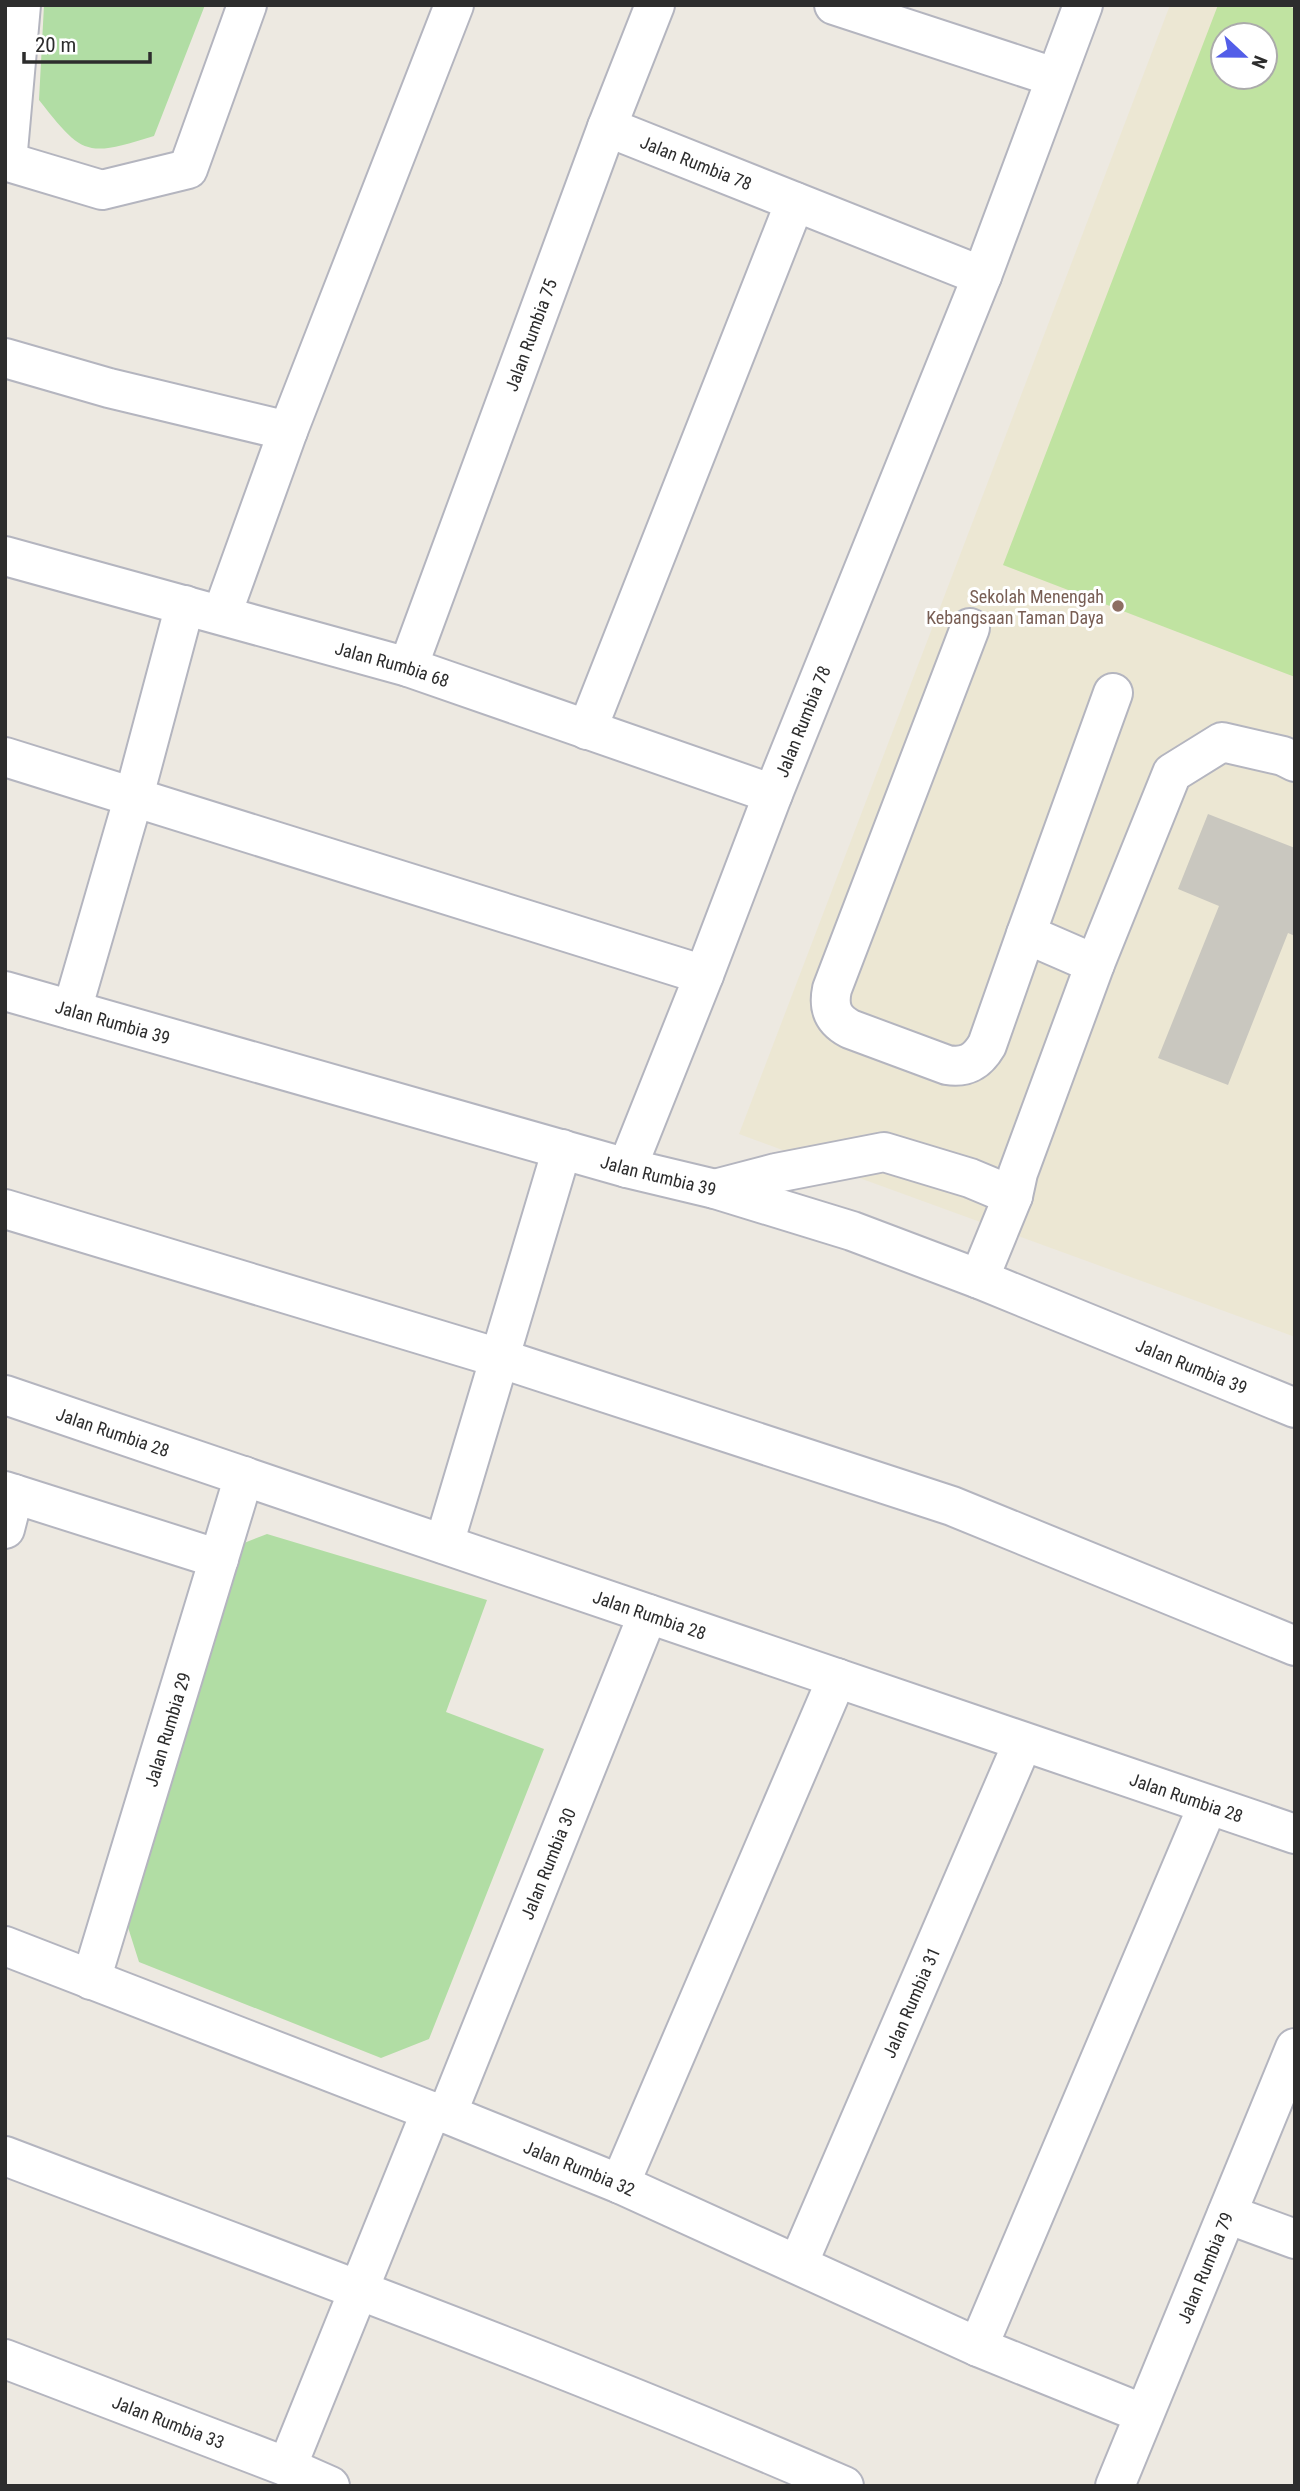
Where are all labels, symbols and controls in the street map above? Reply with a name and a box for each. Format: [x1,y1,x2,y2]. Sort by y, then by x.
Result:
scale bar [24,21,150,65]
north arrow [1209,21,1279,91]
text: 20 m [35,33,76,57]
text: N [1246,52,1272,72]
street label: Jalan Rumbia 78 [637,131,755,194]
street label: Jalan Rumbia 75 [500,276,561,394]
place label: Sekolah Menengah Kebangsaan Taman Daya [926,586,1104,628]
marker: Sekolah Menengah Kebangsaan Taman Daya [1110,598,1126,614]
street label: Jalan Rumbia 68 [333,637,452,691]
street label: Jalan Rumbia 78 [770,662,834,780]
street label: Jalan Rumbia 39 [53,995,173,1048]
street label: Jalan Rumbia 39 [598,1151,718,1199]
street label: Jalan Rumbia 39 [1133,1334,1250,1398]
street label: Jalan Rumbia 28 [54,1403,172,1461]
street label: Jalan Rumbia 28 [590,1585,709,1643]
street label: Jalan Rumbia 29 [140,1670,194,1789]
street label: Jalan Rumbia 28 [1127,1768,1246,1826]
street label: Jalan Rumbia 30 [516,1805,580,1922]
street label: Jalan Rumbia 31 [878,1944,944,2061]
street label: Jalan Rumbia 32 [521,2136,639,2200]
street label: Jalan Rumbia 79 [1172,2209,1237,2326]
street label: Jalan Rumbia 33 [109,2391,227,2453]

